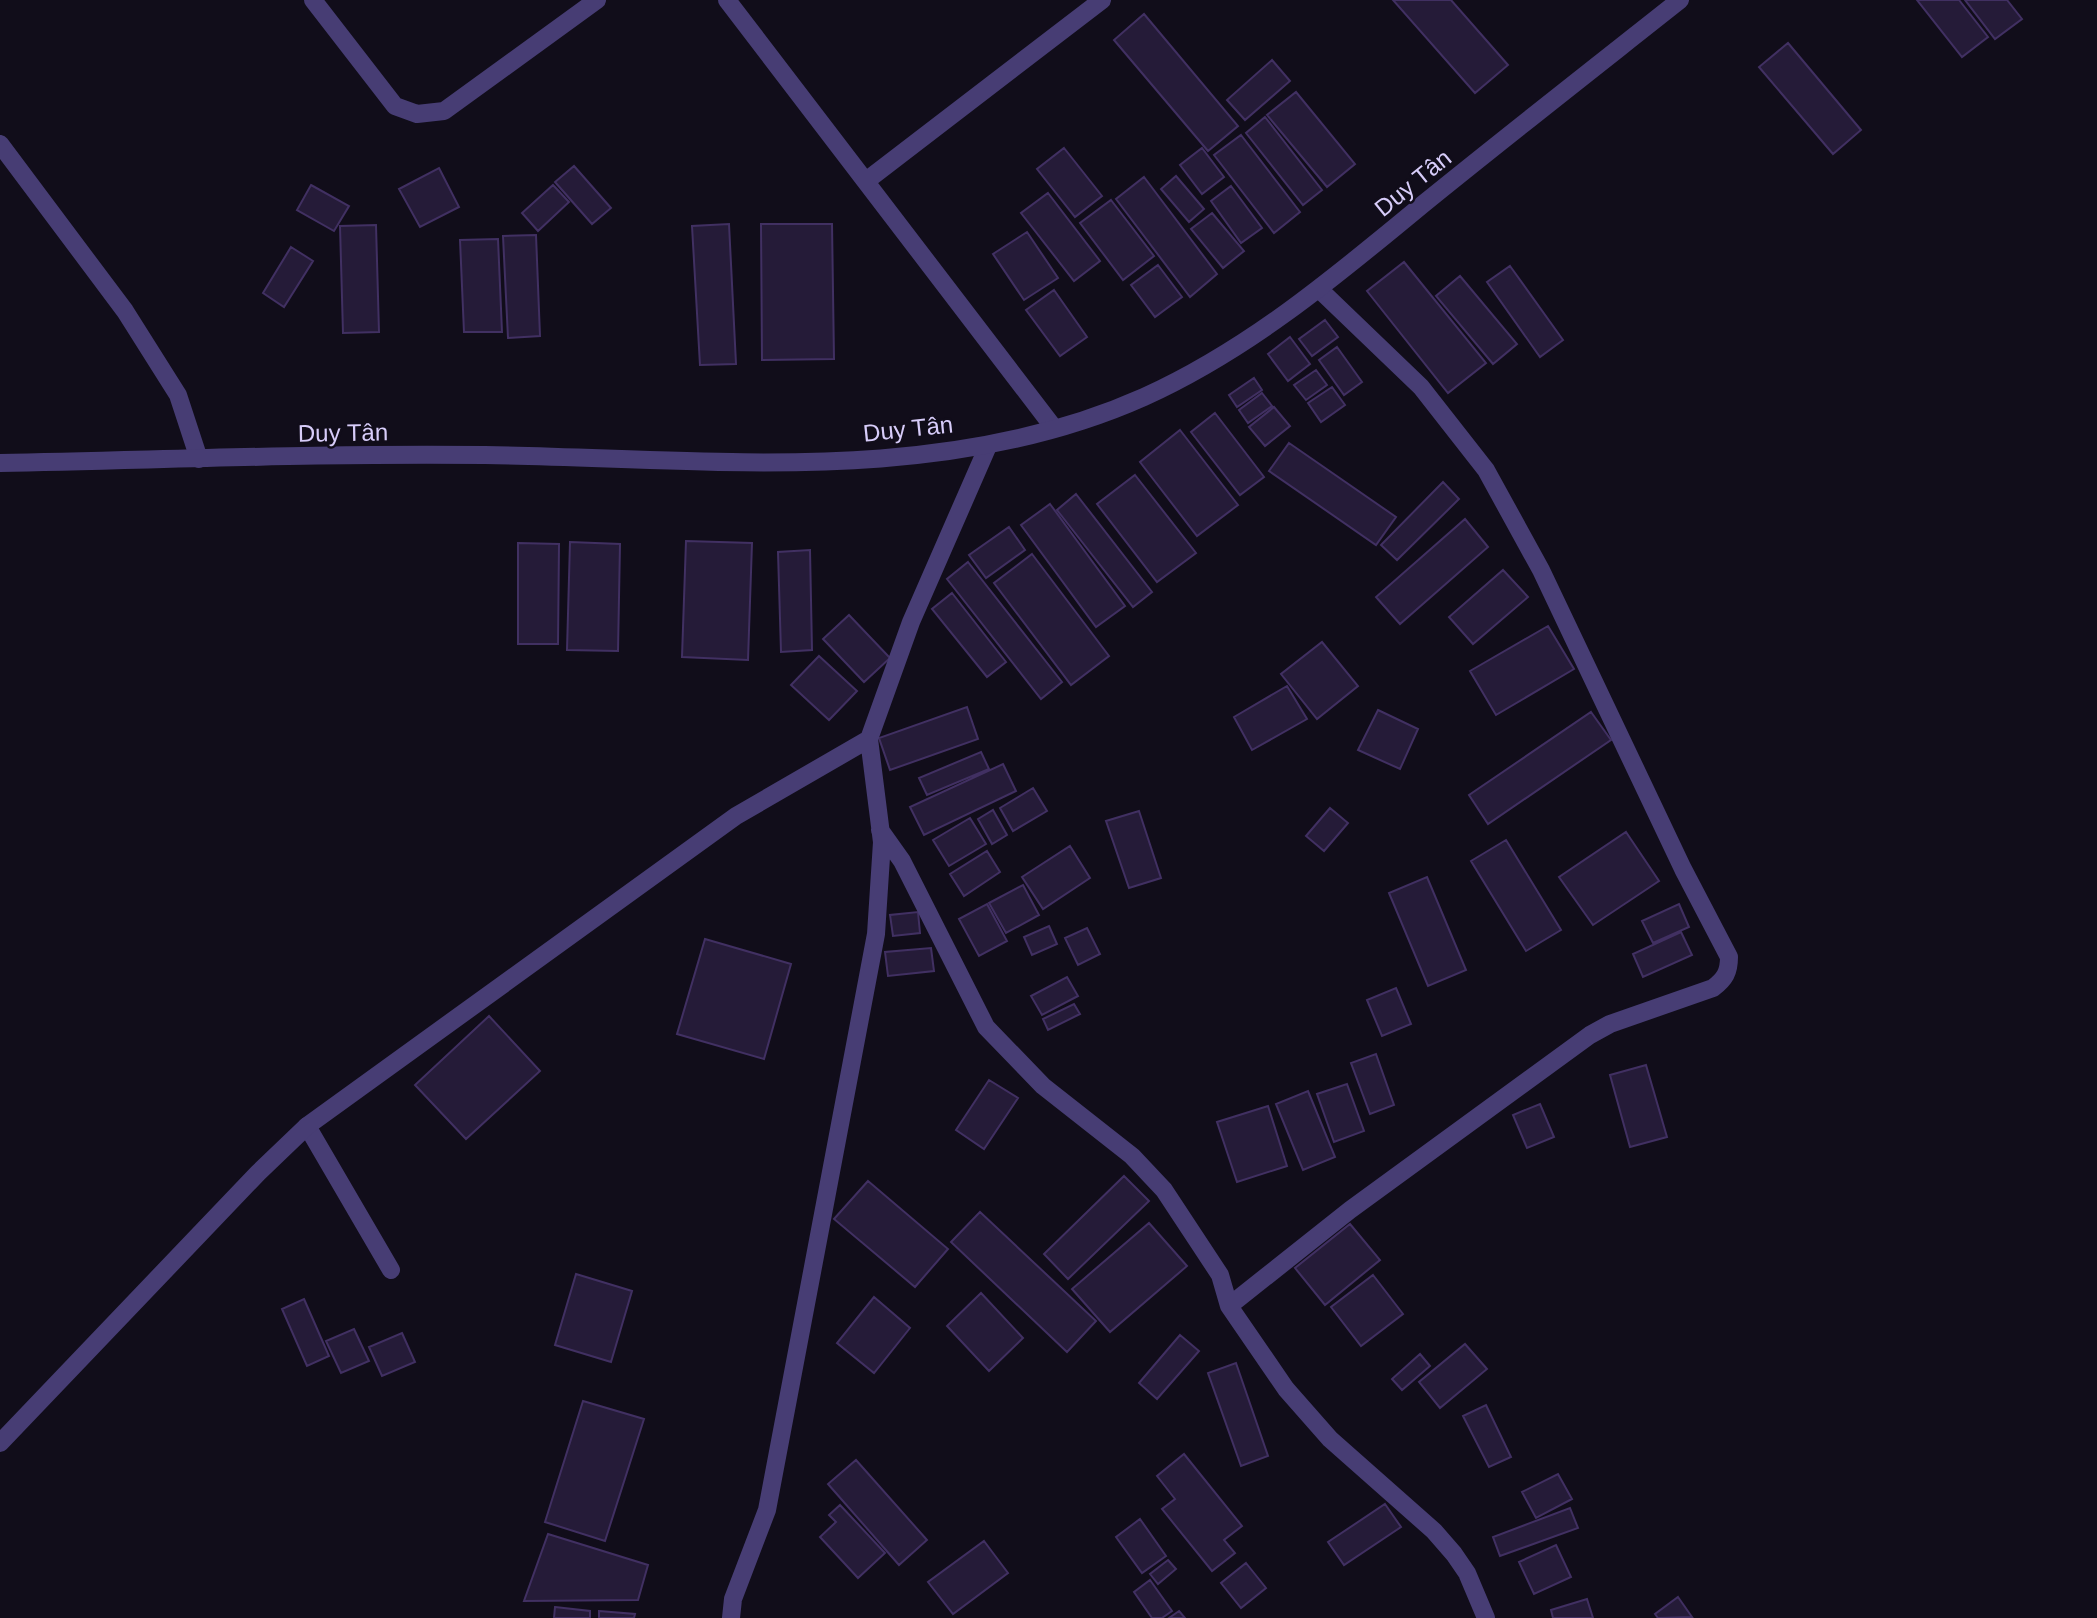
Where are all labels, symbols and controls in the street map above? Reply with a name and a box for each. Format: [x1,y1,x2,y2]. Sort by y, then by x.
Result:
street label: Duy Tân [1369,144,1456,222]
street label: Duy Tân [862,410,954,447]
street label: Duy Tân [298,418,388,447]

